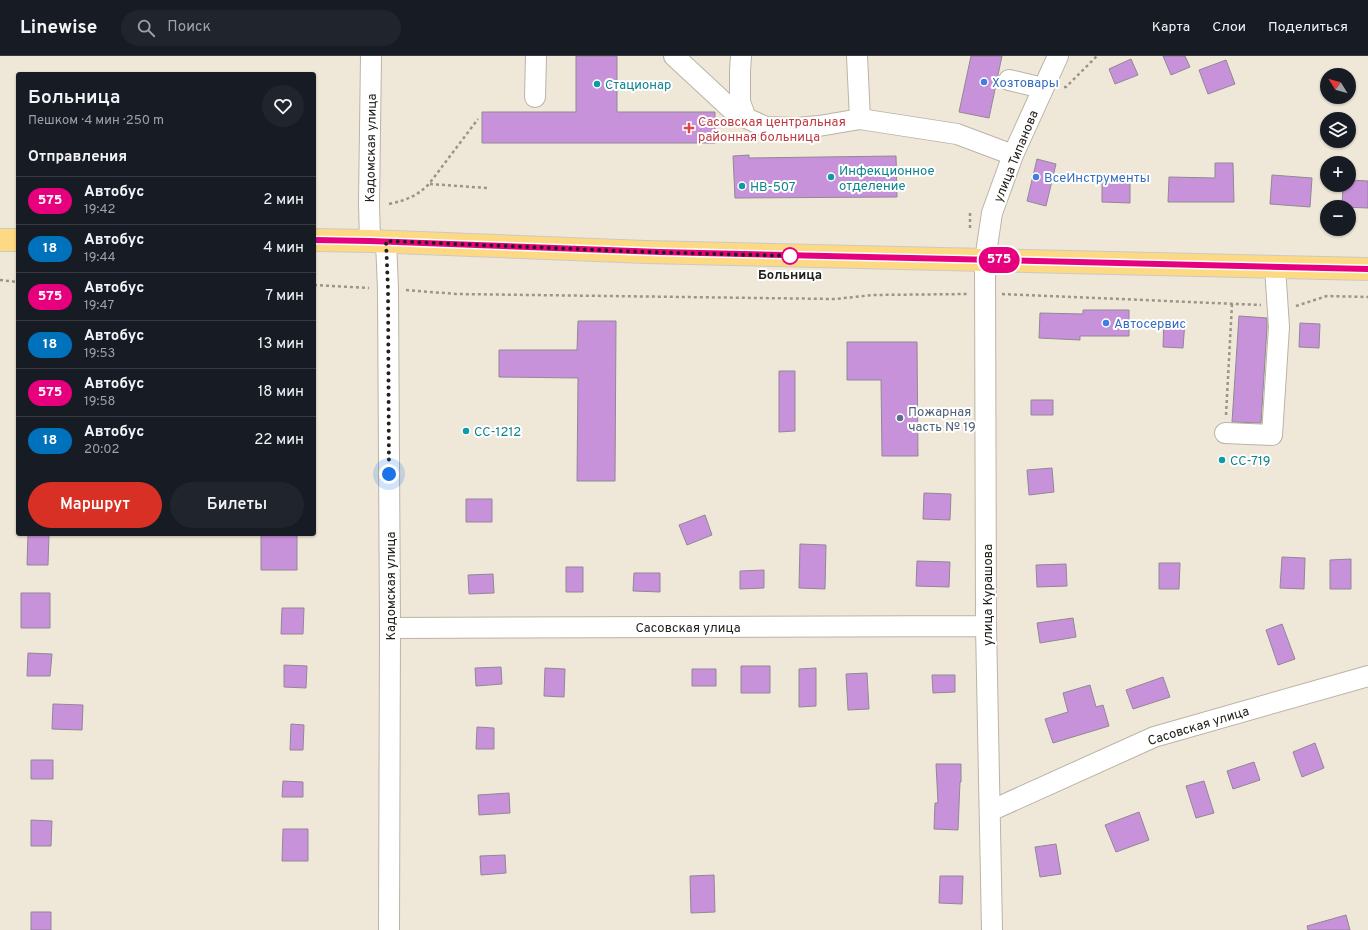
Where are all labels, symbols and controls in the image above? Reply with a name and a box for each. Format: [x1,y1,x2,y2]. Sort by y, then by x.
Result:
search box [121,10,401,46]
text: Linewise [20,16,97,40]
icon: search [135,17,157,39]
text: Поиск [167,18,211,37]
text: Карта [1152,19,1190,36]
text: Слои [1212,19,1246,36]
text: Поделиться [1268,19,1348,36]
north arrow [1320,68,1356,104]
map controls [1320,68,1356,236]
place label: Хозтовары [992,76,1059,92]
marker: Хозтовары [979,77,989,87]
place label: Стационар [605,78,671,94]
marker: Стационар [592,79,602,89]
button: heart [262,85,304,127]
text: Больница [28,86,120,110]
street label: Кадомская улица [363,93,381,203]
street label: улица Типанова [991,108,1043,205]
button: layers [1320,112,1356,148]
text: Пешком · 4 мин · 250 m [28,113,164,129]
place label: Сасовская центральная районная больница [698,115,846,146]
marker: Сасовская центральная районная больница [683,122,695,134]
text: Отправления [28,148,127,167]
button: + [1320,156,1356,192]
place label: Инфекционное отделение [839,164,934,195]
place label: ВсеИнструменты [1044,171,1150,187]
marker: Инфекционное отделение [826,172,836,182]
marker: ВсеИнструменты [1031,172,1041,182]
place label: НВ-507 [750,180,796,196]
marker: НВ-507 [737,181,747,191]
text: Автобус [84,183,144,202]
text: 2 мин [263,191,304,210]
text: 575 [38,192,62,209]
button: − [1320,200,1356,236]
text: 19:42 [84,202,116,218]
text: Автобус [84,231,144,250]
text: 4 мин [263,239,304,258]
text: 18 [43,240,57,257]
marker: Больница [781,247,799,265]
line badge: 575 [976,247,1022,273]
text: 19:44 [84,250,116,266]
text: 575 [987,251,1011,268]
place label: Больница [758,268,822,284]
text: Автобус [84,279,144,298]
text: 7 мин [265,287,304,306]
text: 575 [38,288,62,305]
text: 19:47 [84,298,114,314]
place label: Автосервис [1114,317,1186,333]
marker: Автосервис [1101,318,1111,328]
text: Автобус [84,327,144,346]
text: 13 мин [258,335,304,354]
text: 18 [43,336,57,353]
text: 19:53 [84,346,115,362]
text: Автобус [84,375,144,394]
text: 18 мин [258,383,304,402]
text: 575 [38,384,62,401]
text: 19:58 [84,394,116,410]
place label: Пожарная часть № 19 [908,405,976,436]
marker: Пожарная часть № 19 [895,413,905,423]
text: Автобус [84,423,144,442]
place label: СС-1212 [474,425,521,441]
marker: СС-1212 [461,426,471,436]
text: 22 мин [254,431,304,450]
text: 18 [43,432,57,449]
text: 20:02 [84,442,120,458]
place label: СС-719 [1230,454,1271,470]
marker: СС-719 [1217,455,1227,465]
your location [379,464,399,484]
button: Маршрут [28,482,162,528]
button: Билеты [170,482,304,528]
street label: Кадомская улица [384,532,400,640]
street label: улица Курашова [981,544,997,646]
street label: Сасовская улица [635,621,741,637]
street label: Сасовская улица [1146,704,1251,750]

